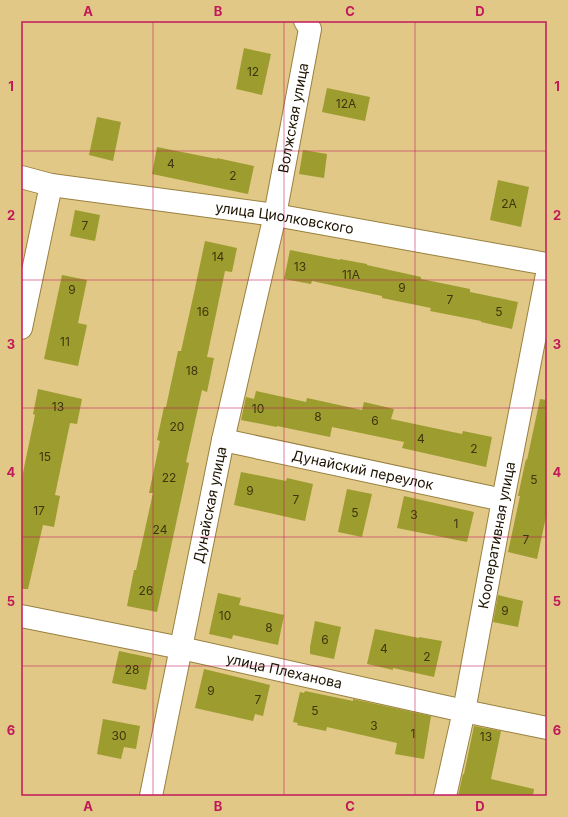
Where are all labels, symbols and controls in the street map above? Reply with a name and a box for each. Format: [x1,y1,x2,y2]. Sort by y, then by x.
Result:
text: A [83,3,93,19]
text: B [214,3,223,19]
text: C [345,3,355,19]
text: D [475,3,485,19]
street label: Волжская улица [274,61,311,174]
house number: 12 [247,64,259,79]
text: 1 [8,78,14,94]
text: 1 [554,78,560,94]
house number: 12А [336,96,356,111]
house number: 4 [167,156,175,171]
house number: 2 [229,168,237,183]
house number: 2А [501,196,517,211]
street label: улица Циолковского [214,198,355,237]
text: 2 [7,207,15,223]
text: 2 [553,207,561,223]
house number: 7 [82,218,89,233]
house number: 14 [212,249,225,264]
house number: 13 [294,259,306,274]
house number: 11А [342,267,360,282]
house number: 9 [398,280,406,295]
house number: 9 [68,282,76,297]
house number: 7 [447,292,454,307]
house number: 16 [197,304,209,319]
house number: 5 [495,304,503,319]
house number: 11 [60,334,70,349]
text: 3 [7,336,15,352]
text: 3 [553,336,561,352]
house number: 18 [186,363,198,378]
house number: 13 [52,399,64,414]
house number: 10 [252,401,264,416]
house number: 8 [314,409,322,424]
house number: 6 [371,413,379,428]
house number: 20 [170,419,184,434]
house number: 4 [417,431,425,446]
house number: 2 [470,441,478,456]
street label: Дунайская улица [189,445,229,565]
street label: Дунайский переулок [291,446,436,493]
house number: 15 [39,449,51,464]
street label: Кооперативная улица [474,460,518,610]
text: 4 [7,464,16,480]
text: 4 [553,464,562,480]
house number: 22 [162,470,176,485]
house number: 5 [530,472,538,487]
house number: 9 [246,483,254,498]
house number: 7 [293,492,300,507]
house number: 17 [33,503,45,518]
house number: 5 [351,505,359,520]
house number: 3 [410,507,418,522]
house number: 1 [454,516,458,531]
house number: 24 [153,522,168,537]
house number: 7 [523,532,530,547]
house number: 26 [139,583,153,598]
text: 5 [7,593,15,609]
text: 5 [553,593,561,609]
house number: 9 [501,603,509,618]
house number: 10 [219,608,231,623]
house number: 8 [265,620,273,635]
house number: 6 [321,632,329,647]
house number: 4 [380,641,388,656]
street label: улица Плеханова [225,649,344,692]
house number: 2 [423,649,431,664]
house number: 28 [125,662,139,677]
house number: 9 [207,683,215,698]
house number: 7 [255,692,262,707]
house number: 5 [311,703,319,718]
house number: 3 [370,718,378,733]
text: 6 [7,722,15,738]
text: 6 [553,722,561,738]
house number: 1 [411,726,415,741]
house number: 30 [112,728,126,743]
house number: 13 [480,729,492,744]
text: A [83,798,93,814]
text: B [214,798,223,814]
text: C [345,798,355,814]
text: D [475,798,485,814]

